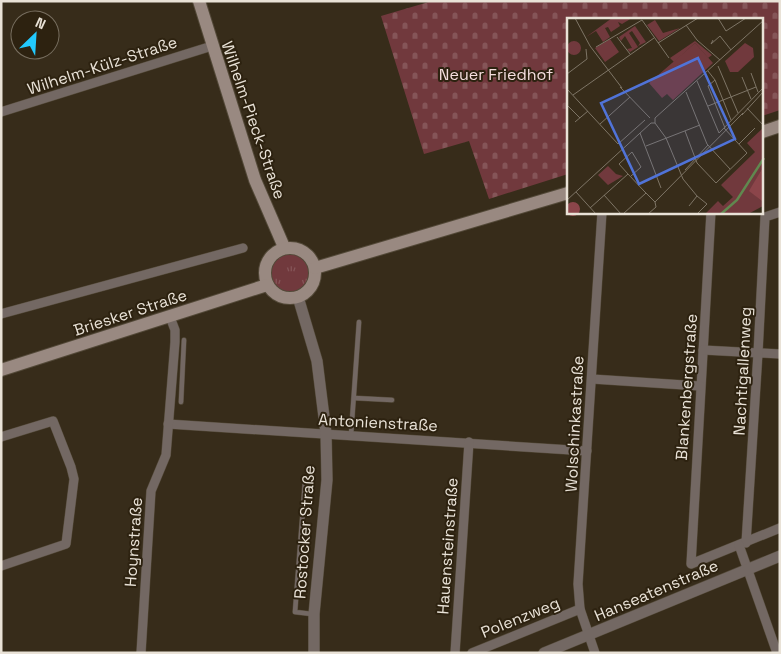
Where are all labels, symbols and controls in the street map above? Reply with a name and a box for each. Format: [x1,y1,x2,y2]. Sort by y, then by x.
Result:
north arrow [10,10,60,60]
text: N [32,13,49,33]
inset map [567,18,764,214]
street label: Wilhelm-Külz-Straße [25,31,180,100]
street label: Wilhelm-Pieck-Straße [217,38,290,202]
park label: Neuer Friedhof [439,64,553,85]
street label: Briesker Straße [71,284,189,341]
street label: Nachtigallenweg [729,306,756,436]
street label: Blankenbergstraße [671,313,702,461]
street label: Wolschinkastraße [560,355,589,493]
street label: Antonienstraße [318,409,438,436]
street label: Rostocker Straße [289,464,320,600]
street label: Hauensteinstraße [432,477,463,615]
street label: Hoynstraße [120,496,147,588]
street label: Hanseatenstraße [591,555,721,626]
street label: Polenzweg [478,592,563,643]

